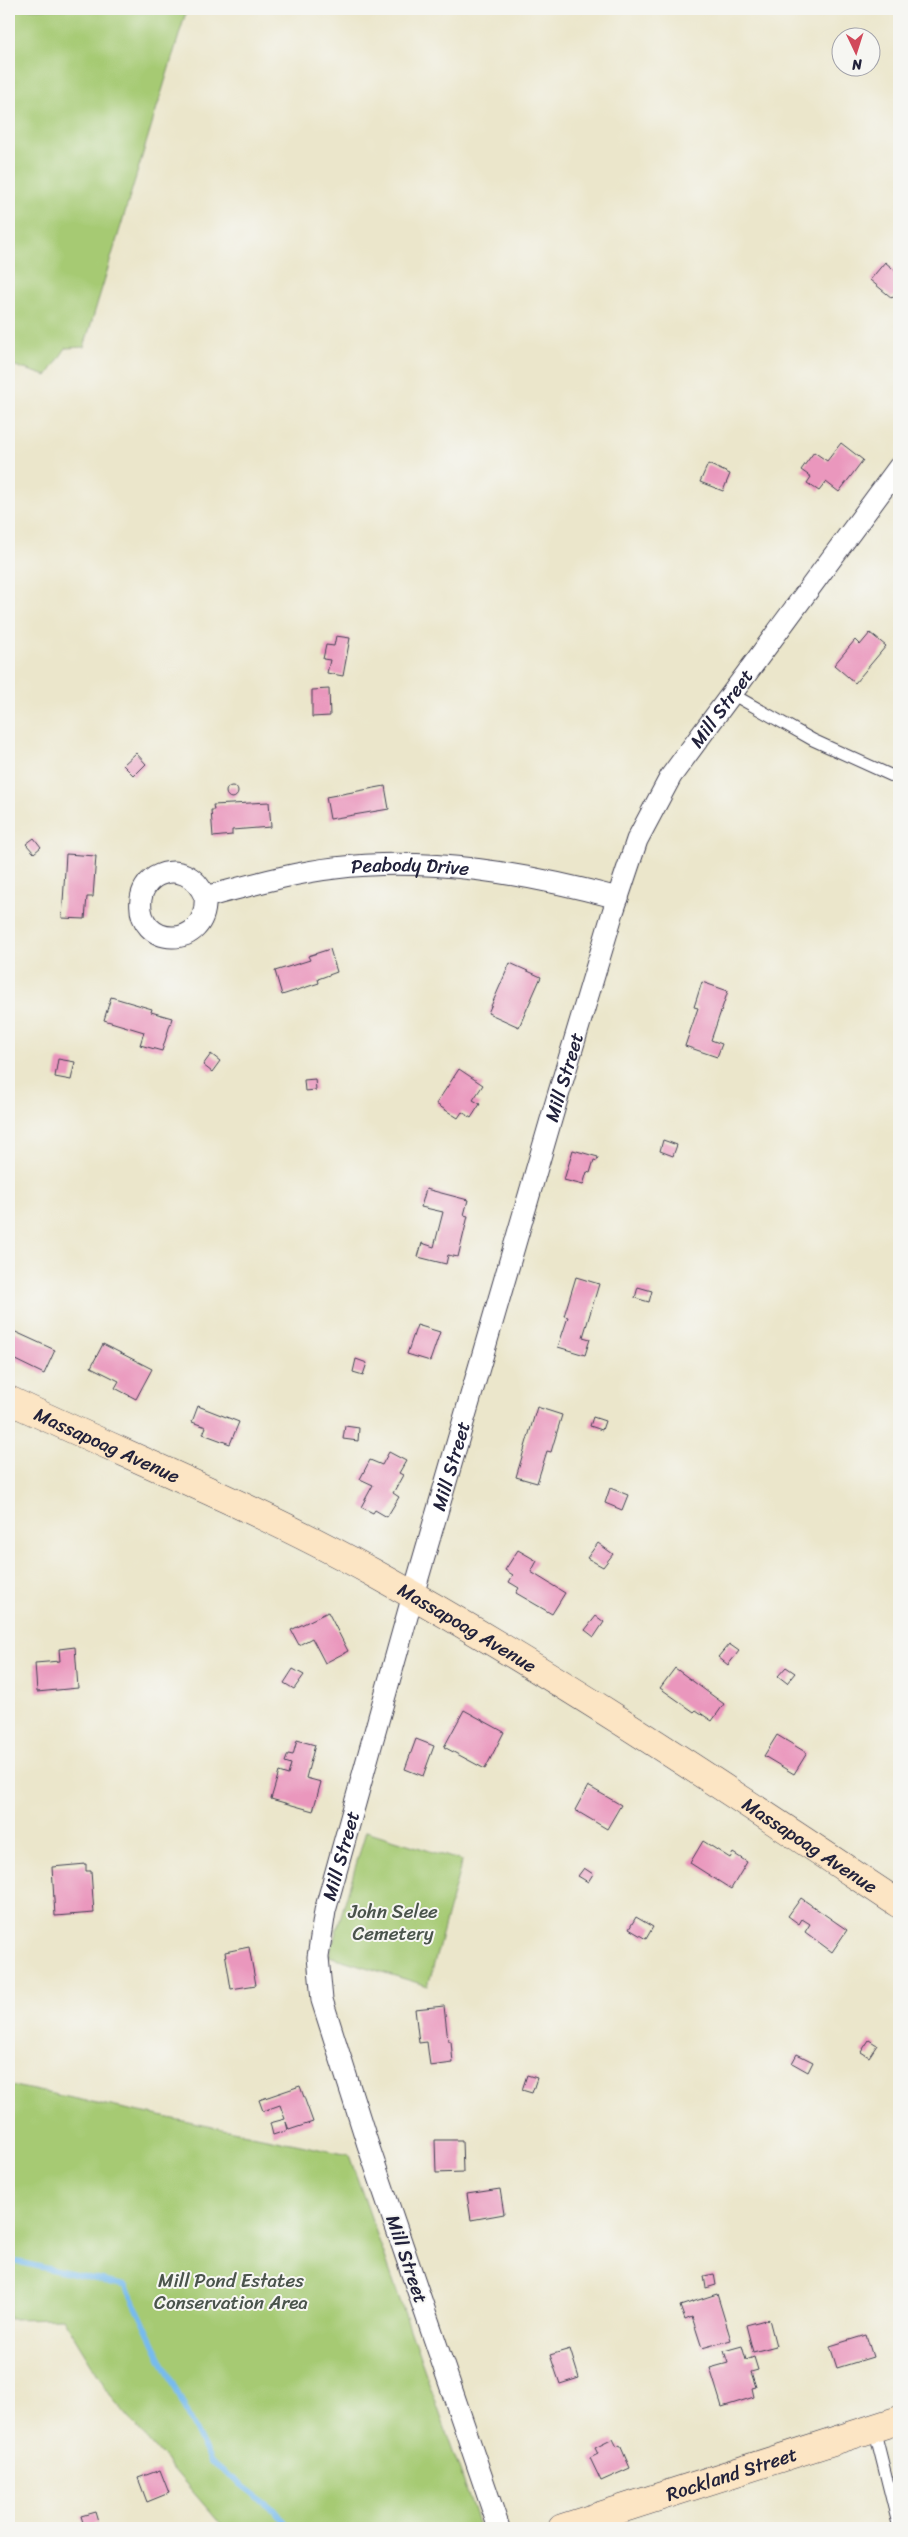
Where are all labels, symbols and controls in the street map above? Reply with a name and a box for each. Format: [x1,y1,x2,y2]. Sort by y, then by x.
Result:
north arrow [830,28,880,78]
text: N [851,52,864,77]
street label: Mill Street [681,661,762,755]
street label: Peabody Drive [350,848,471,885]
street label: Mill Street [535,1028,593,1126]
street label: Massapoag Avenue [29,1397,186,1492]
street label: Mill Street [422,1417,479,1515]
street label: Massapoag Avenue [391,1573,544,1682]
street label: Massapoag Avenue [735,1788,885,1902]
street label: Mill Street [312,1807,369,1904]
park label: John Selee Cemetery [347,1895,438,1950]
street label: Mill Street [376,2210,438,2308]
park label: Mill Pond Estates Conservation Area [154,2264,308,2319]
street label: Rockland Street [662,2437,801,2510]

